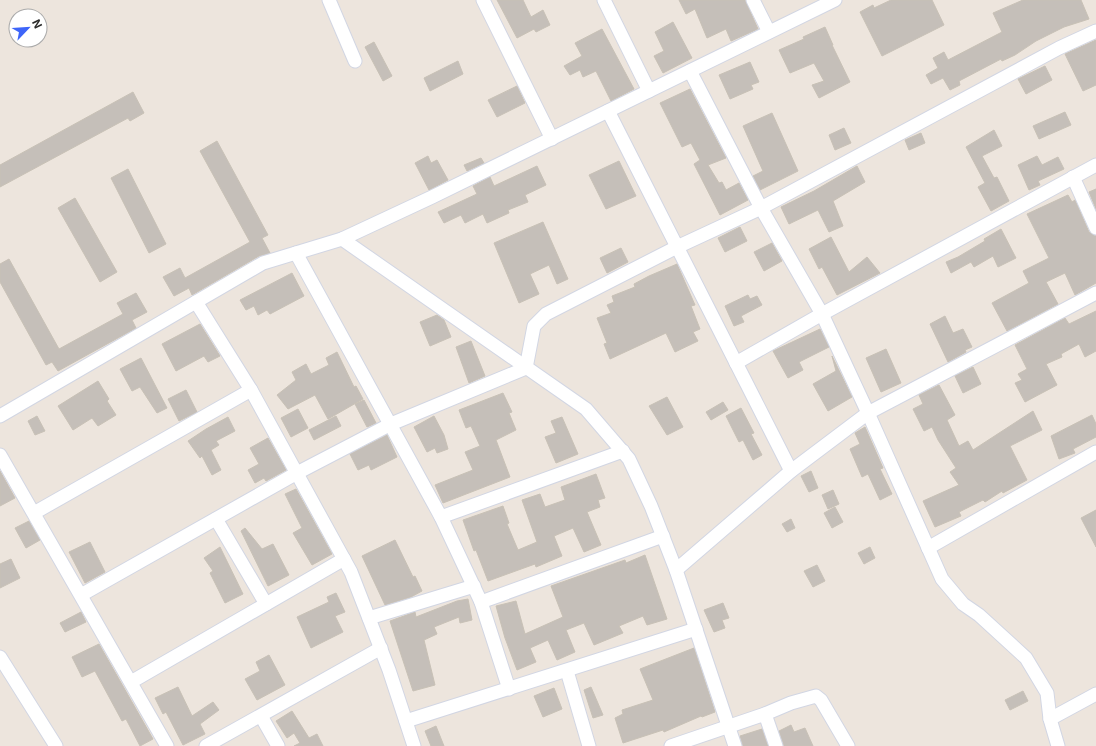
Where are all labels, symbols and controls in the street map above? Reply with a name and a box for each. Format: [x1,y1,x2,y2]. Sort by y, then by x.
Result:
north arrow [8,8,48,48]
text: N [29,17,45,31]

